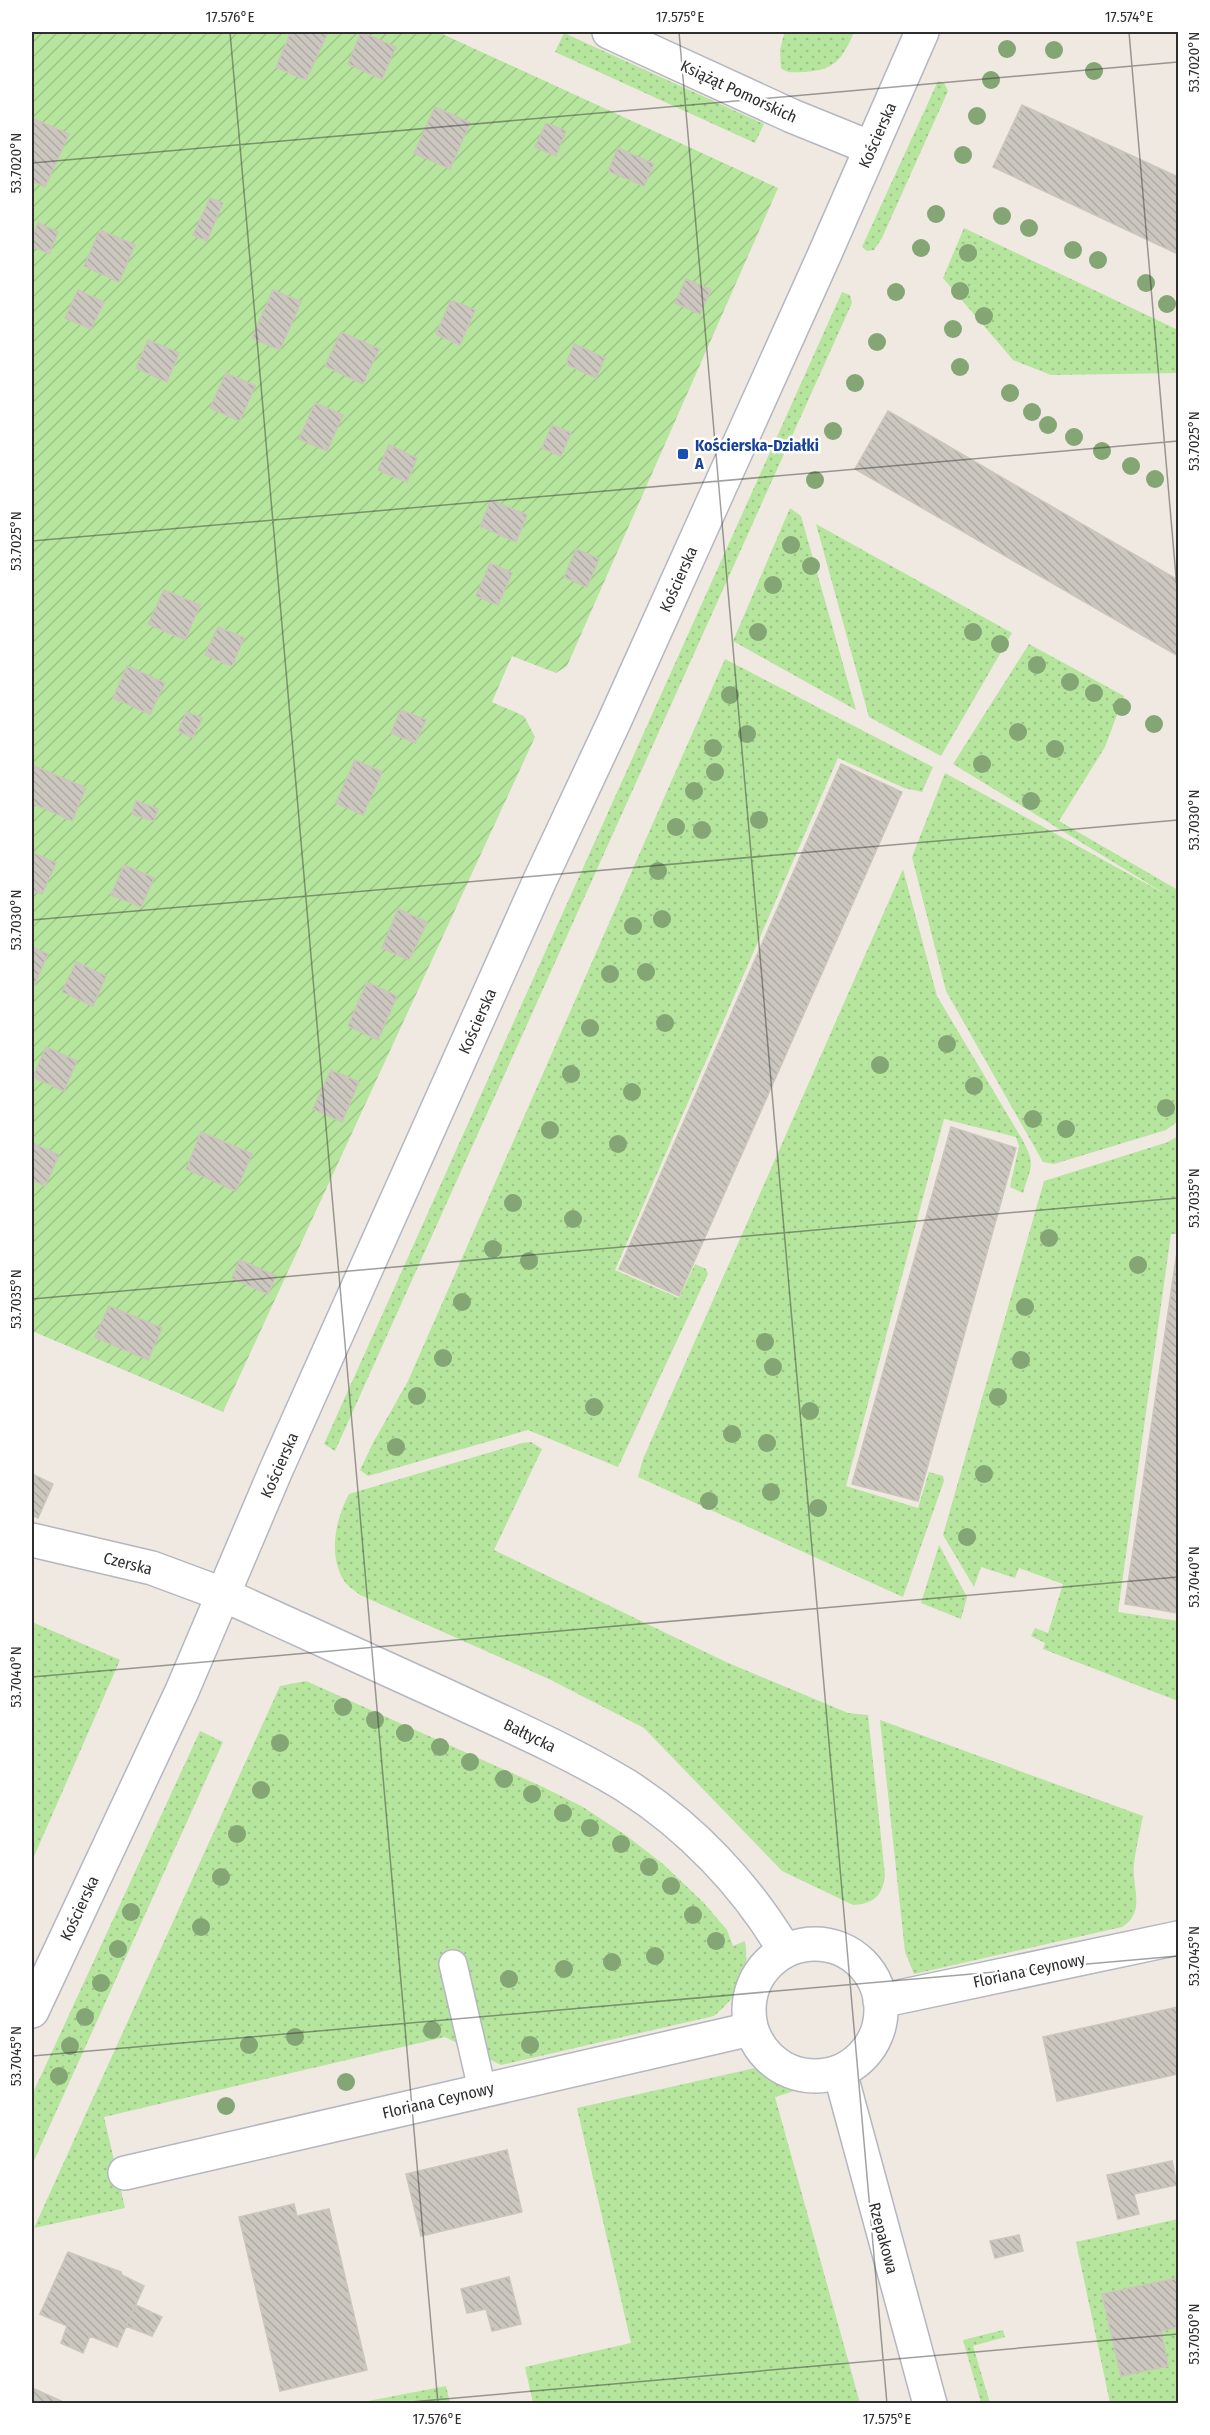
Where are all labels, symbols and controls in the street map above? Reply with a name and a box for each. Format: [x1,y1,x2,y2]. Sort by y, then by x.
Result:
text: 17.576°E [206,8,254,26]
text: 17.575°E [656,8,704,26]
text: 17.574°E [1105,8,1153,26]
text: 53.7020°N [1185,32,1203,92]
street label: Książąt Pomorskich [677,56,800,128]
street label: Kościerska [855,99,900,171]
text: 53.7020°N [7,133,25,193]
text: 53.7025°N [1185,411,1203,471]
place label: Kościerska-Działki A [694,436,819,473]
marker: Kościerska-Działki A [676,447,690,461]
text: 53.7025°N [7,511,25,571]
street label: Kościerska [656,543,701,615]
text: 53.7030°N [1185,789,1203,851]
text: 53.7030°N [7,889,25,951]
street label: Kościerska [455,985,500,1057]
text: 53.7035°N [1185,1168,1203,1228]
text: 53.7035°N [7,1269,25,1329]
street label: Kościerska [257,1429,302,1501]
text: 53.7040°N [1185,1546,1203,1608]
street label: Czerska [102,1548,154,1579]
text: 53.7040°N [7,1646,25,1708]
street label: Bałtycka [501,1715,559,1756]
street label: Kościerska [56,1873,103,1944]
text: 53.7045°N [1185,1926,1203,1986]
street label: Floriana Ceynowy [971,1949,1088,1992]
text: 53.7045°N [7,2026,25,2086]
street label: Floriana Ceynowy [380,2078,497,2123]
street label: Rzepakowa [865,2200,902,2276]
text: 53.7050°N [1185,2303,1203,2365]
text: 17.576°E [413,2410,461,2428]
text: 17.575°E [863,2410,911,2428]

